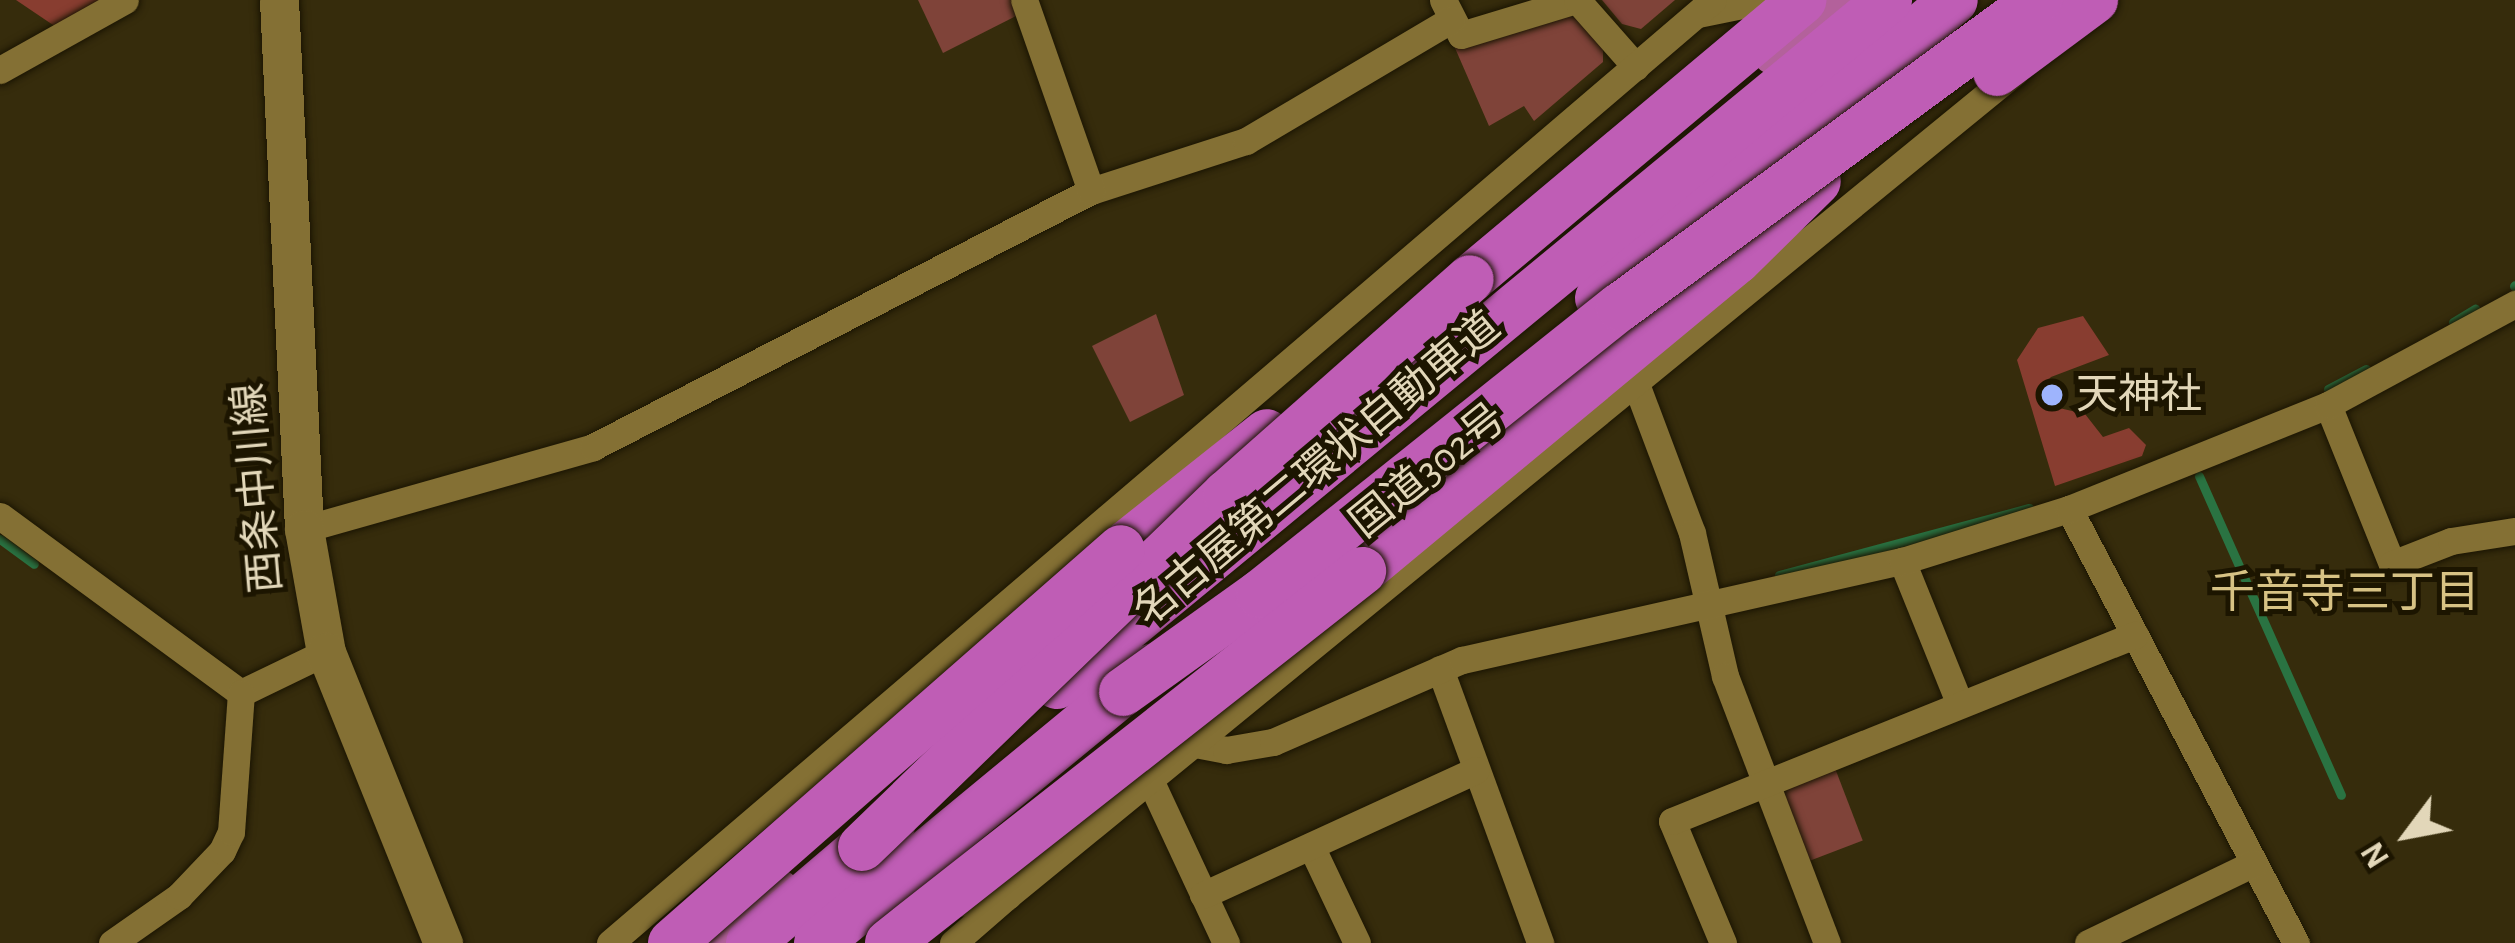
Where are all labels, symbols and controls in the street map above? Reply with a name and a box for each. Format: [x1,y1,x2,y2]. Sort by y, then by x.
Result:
street label: 名古屋第二環状自動車道 [1124,301,1510,637]
place label: 天神社 [2076,370,2202,420]
street label: 西条中川線 [224,381,292,595]
marker: 天神社 [2039,382,2065,408]
street label: 国道302号 [1340,393,1516,549]
district label: 千音寺三丁目 [2210,567,2480,621]
north arrow [2347,775,2467,895]
text: N [2356,836,2396,873]

